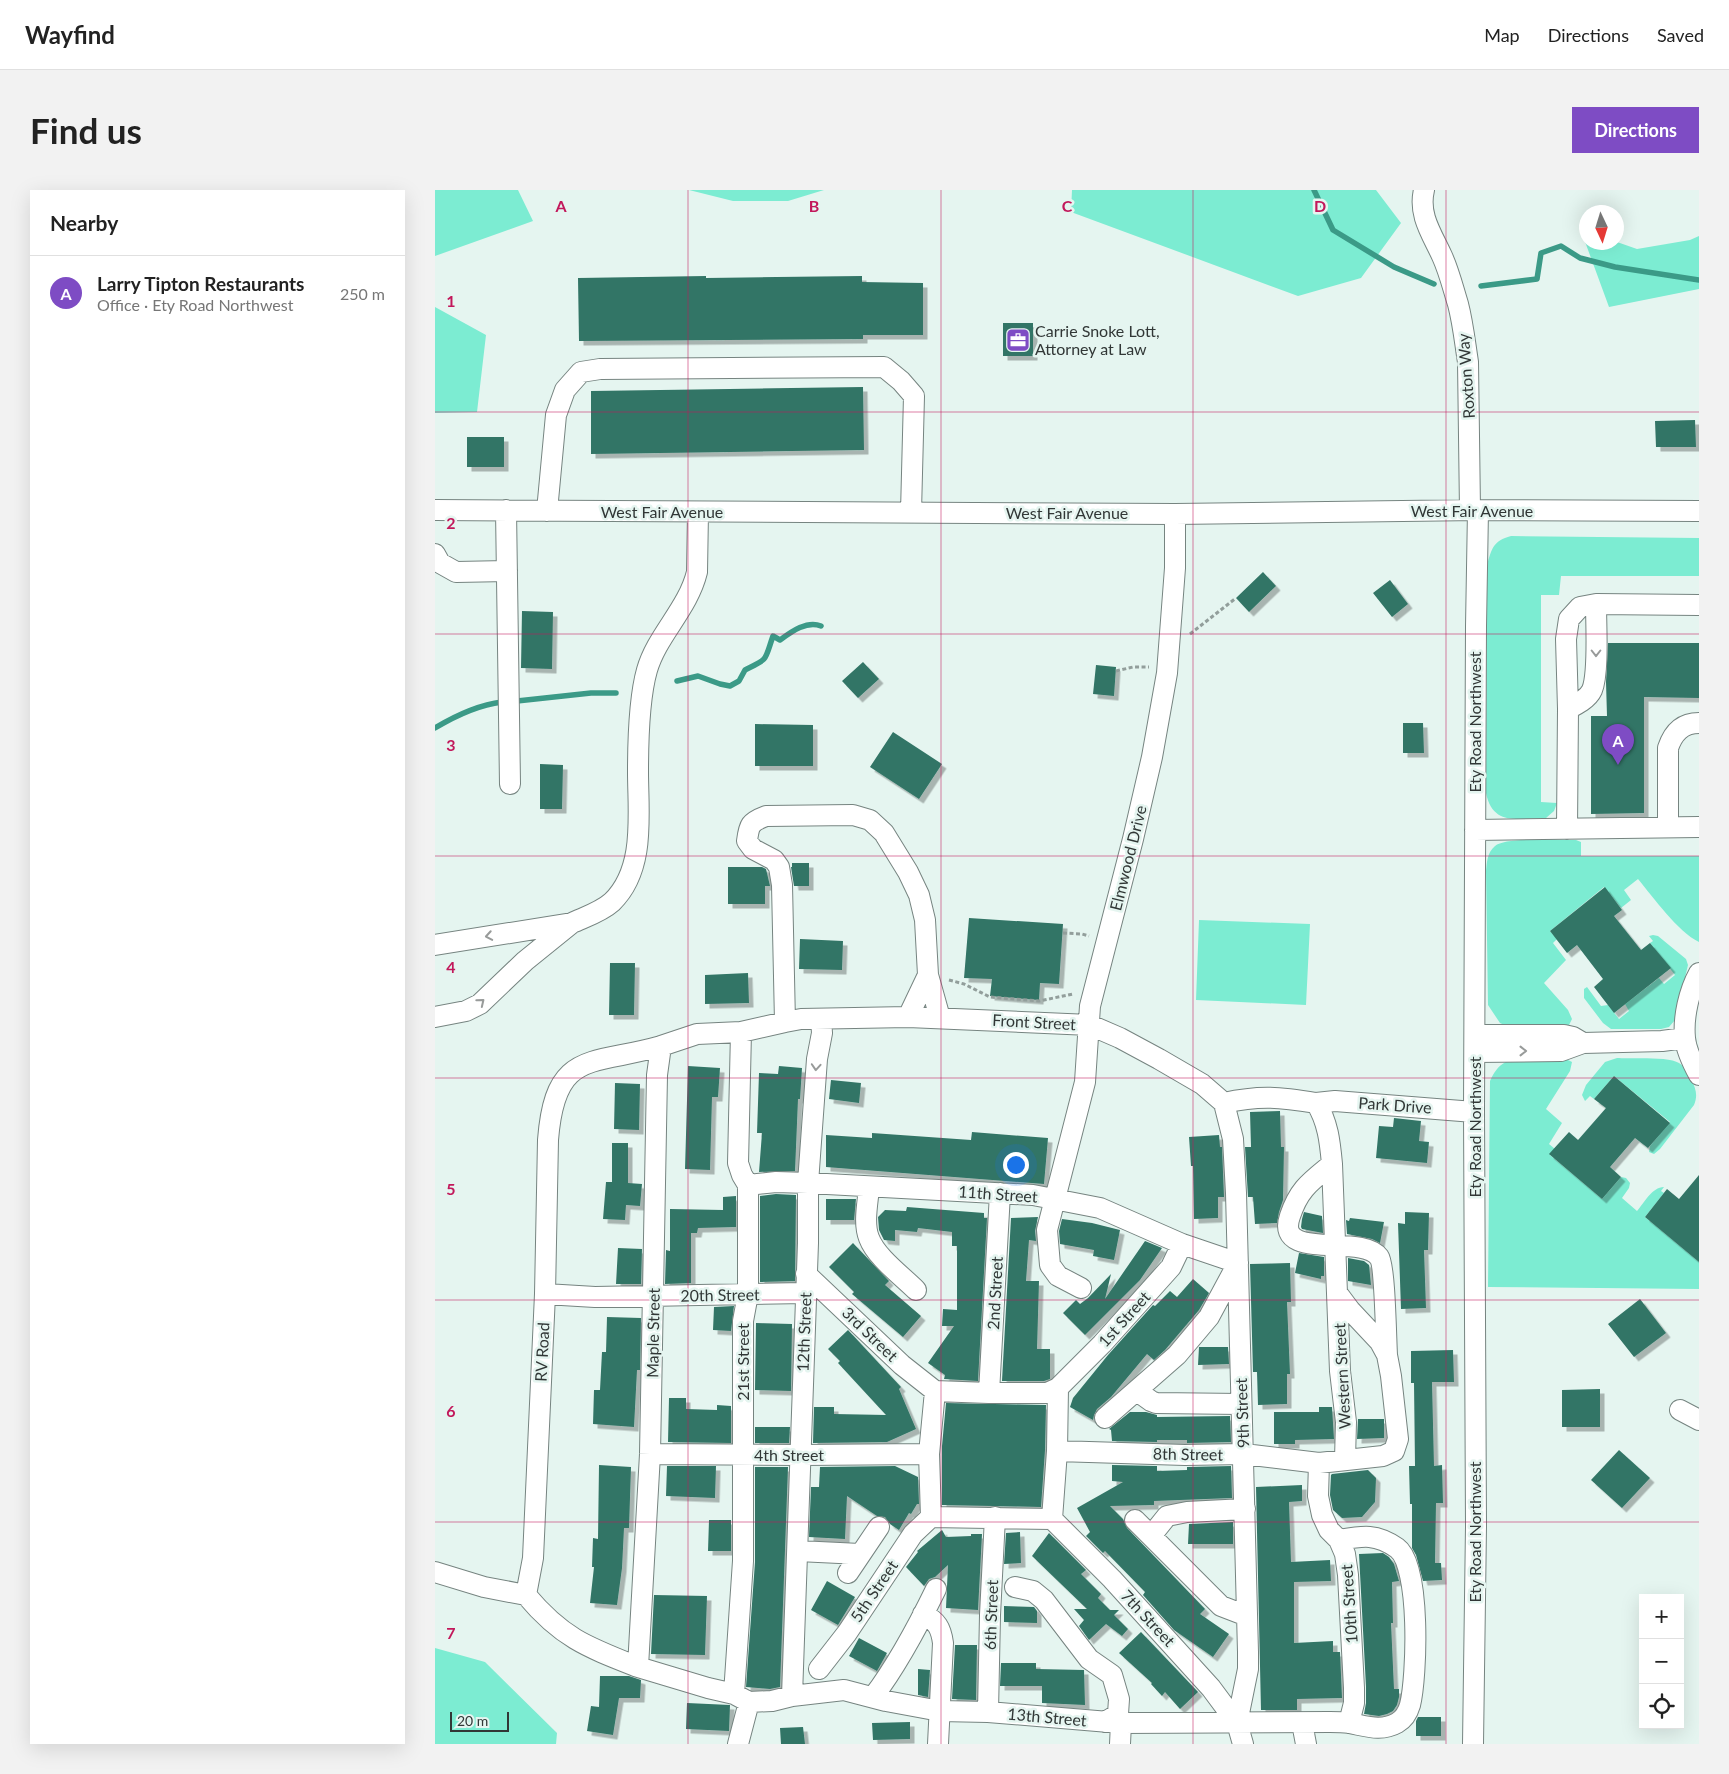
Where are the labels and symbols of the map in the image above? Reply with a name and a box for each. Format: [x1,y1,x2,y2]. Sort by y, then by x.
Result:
text: A [554,196,567,215]
text: B [809,196,819,215]
text: C [1062,196,1073,215]
text: D [1314,196,1326,215]
north arrow [1579,205,1624,250]
text: 1 [446,291,456,310]
place label: Carrie Snoke Lott, Attorney at Law [1035,321,1160,358]
office icon: Carrie Snoke Lott, Attorney at Law [1005,327,1031,353]
street label: Roxton Way [1453,332,1478,419]
street label: West Fair Avenue [1411,501,1533,520]
street label: West Fair Avenue [601,502,723,521]
street label: West Fair Avenue [1006,503,1128,522]
text: 2 [446,513,456,532]
one-way arrow [1591,650,1601,657]
street label: Ety Road Northwest [1465,651,1484,793]
pin: A [1602,724,1634,765]
text: 3 [446,735,456,754]
street label: Elmwood Drive [1105,803,1150,913]
one-way arrow [485,930,493,941]
text: 4 [446,957,456,976]
one-way arrow [475,999,484,1008]
street label: Front Street [992,1010,1077,1033]
one-way arrow [1520,1046,1528,1056]
street label: Ety Road Northwest [1465,1056,1484,1198]
one-way arrow [811,1063,822,1071]
street label: Park Drive [1358,1092,1432,1117]
your location [1003,1152,1029,1178]
text: 5 [446,1179,456,1198]
street label: 11th Street [958,1181,1039,1206]
street label: 2nd Street [983,1256,1006,1330]
street label: 20th Street [680,1284,760,1305]
street label: 1st Street [1094,1287,1154,1350]
street label: Maple Street [642,1288,663,1378]
street label: 12th Street [793,1292,814,1372]
street label: 3rd Street [839,1302,902,1365]
street label: RV Road [530,1322,553,1382]
street label: Western Street [1329,1322,1354,1430]
street label: 21st Street [733,1323,752,1401]
street label: 9th Street [1231,1377,1252,1448]
text: 6 [446,1401,456,1420]
street label: 8th Street [1153,1443,1224,1464]
street label: 4th Street [754,1445,824,1464]
street label: Ety Road Northwest [1465,1461,1484,1603]
street label: 5th Street [846,1556,901,1625]
street label: 10th Street [1336,1563,1361,1644]
street label: 6th Street [980,1579,1001,1650]
street label: 7th Street [1117,1586,1179,1650]
text: 7 [446,1623,456,1642]
street label: 13th Street [1007,1704,1088,1729]
scale bar [450,1709,509,1732]

